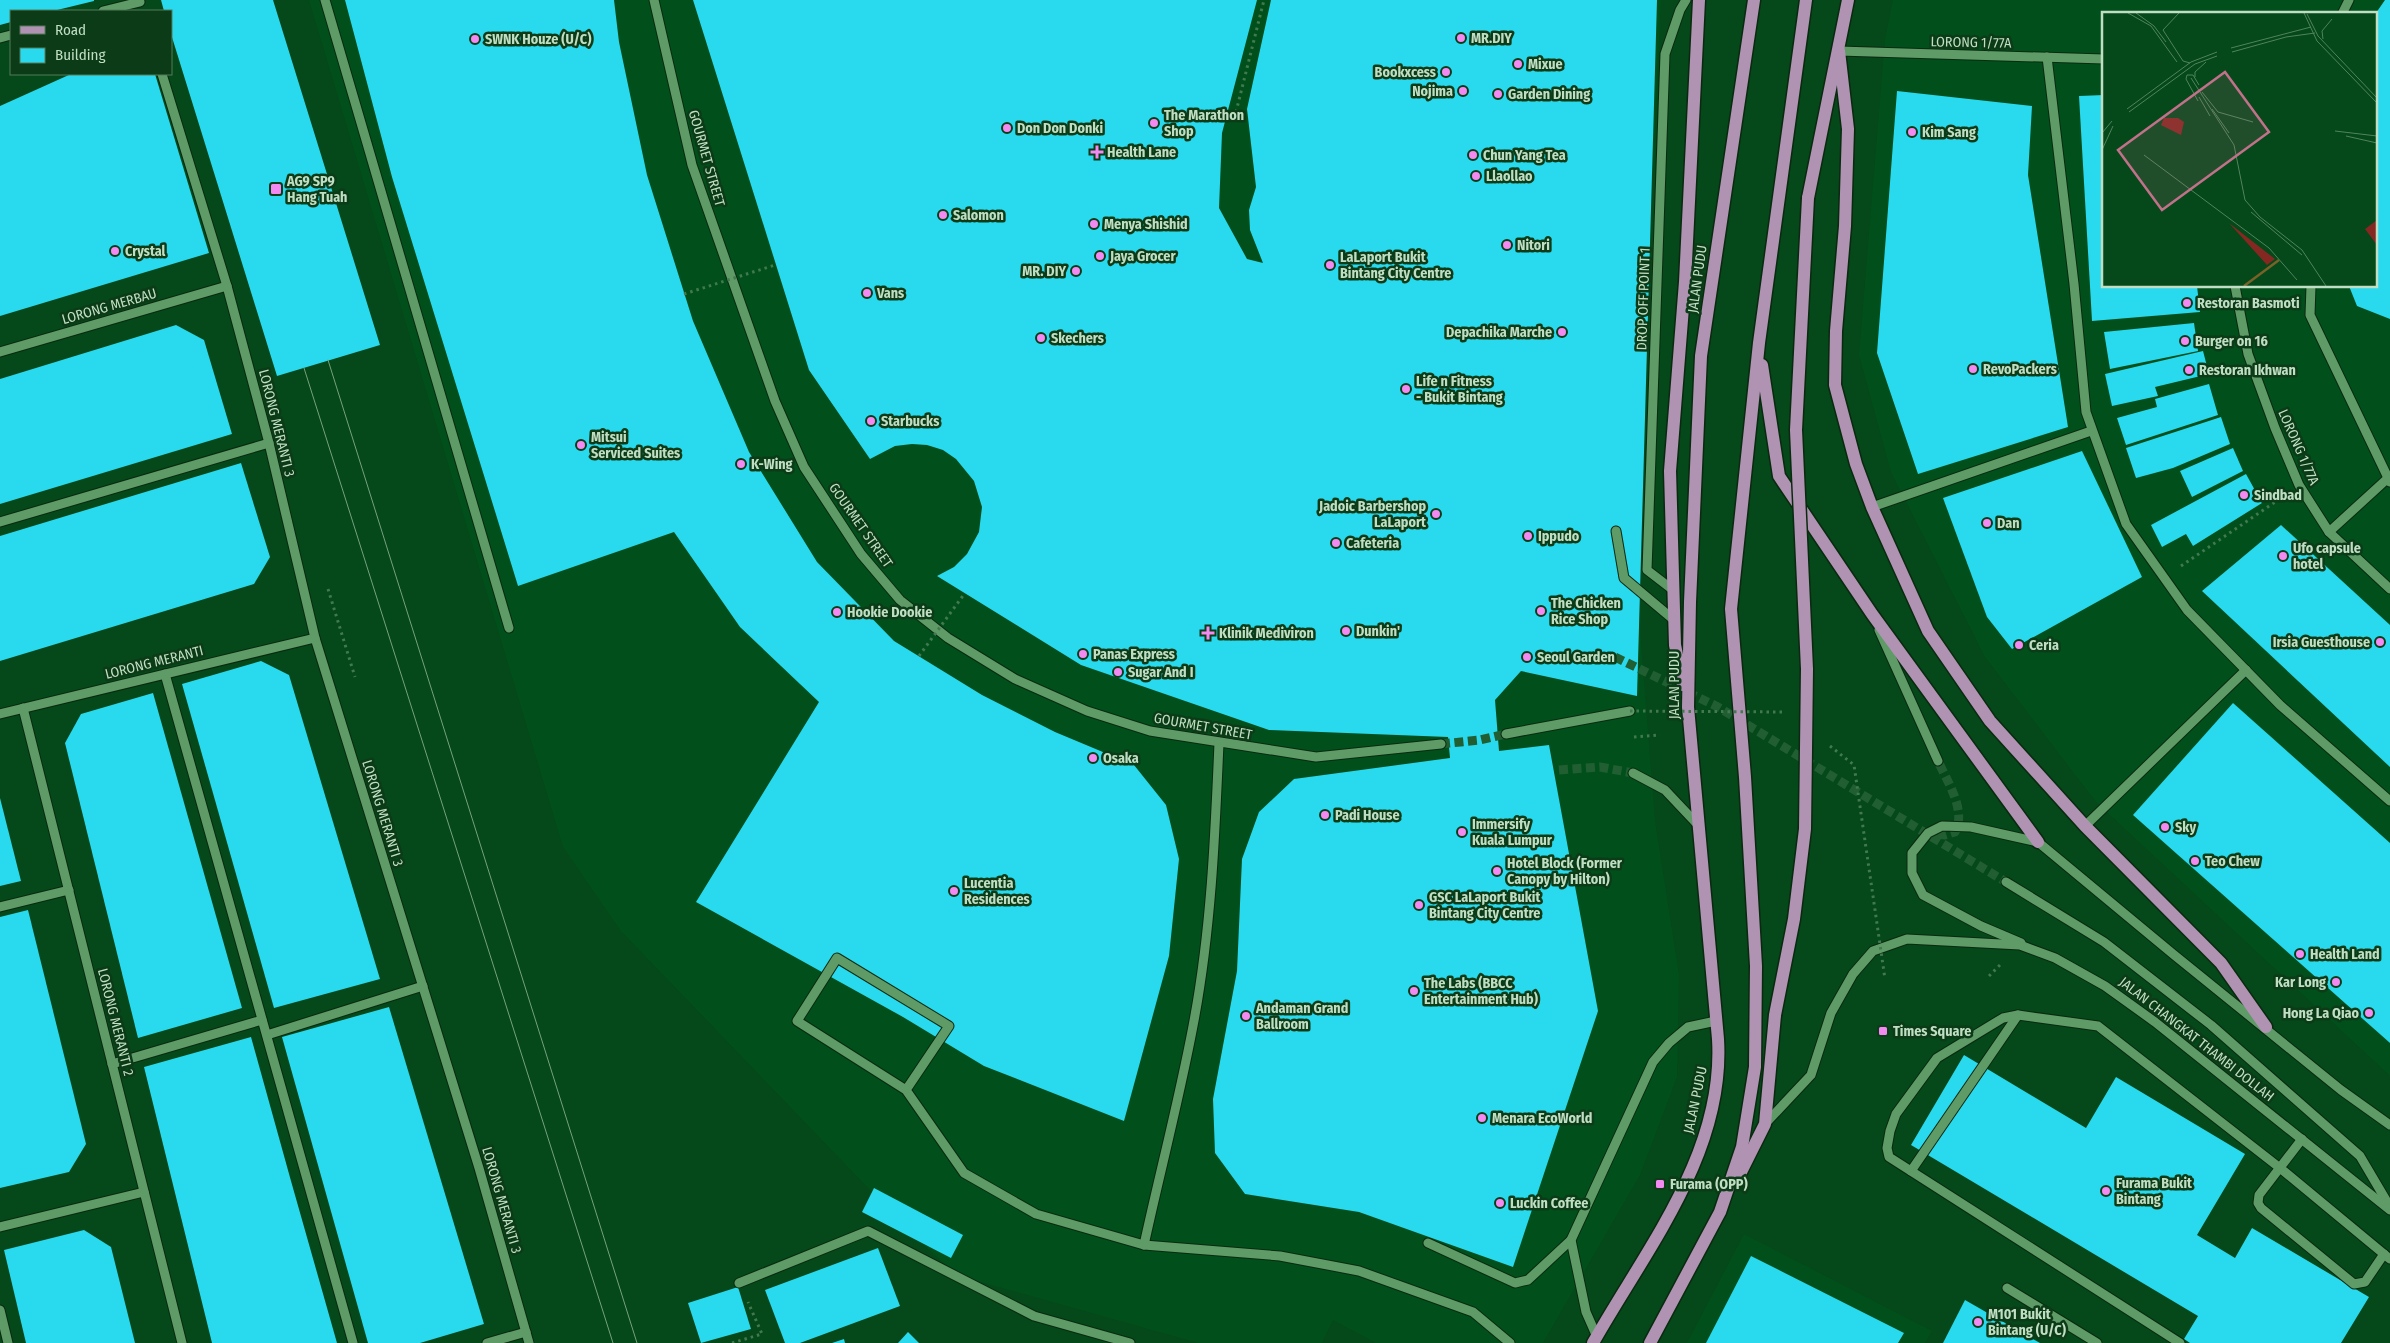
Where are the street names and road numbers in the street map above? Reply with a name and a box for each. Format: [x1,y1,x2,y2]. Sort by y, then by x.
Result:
street label: LORONG 1/77A [1930,33,2012,52]
street label: GOURMET STREET [685,108,729,209]
street label: JALAN PUDU [1684,244,1711,314]
street label: DROP OFF POINT 1 [1633,247,1654,351]
street label: LORONG MERBAU [60,285,158,328]
street label: LORONG MERANTI 3 [255,368,298,479]
street label: LORONG 1/77A [2274,407,2323,488]
street label: GOURMET STREET [825,480,896,571]
street label: LORONG MERANTI [103,642,205,683]
street label: JALAN PUDU [1666,651,1683,719]
street label: GOURMET STREET [1153,709,1254,744]
street label: LORONG MERANTI 3 [358,758,407,868]
street label: LORONG MERANTI 2 [94,967,137,1078]
street label: JALAN CHANGKAT THAMBI DOLLAH [2116,974,2278,1105]
street label: JALAN PUDU [1680,1065,1711,1135]
street label: LORONG MERANTI 3 [478,1145,525,1255]

